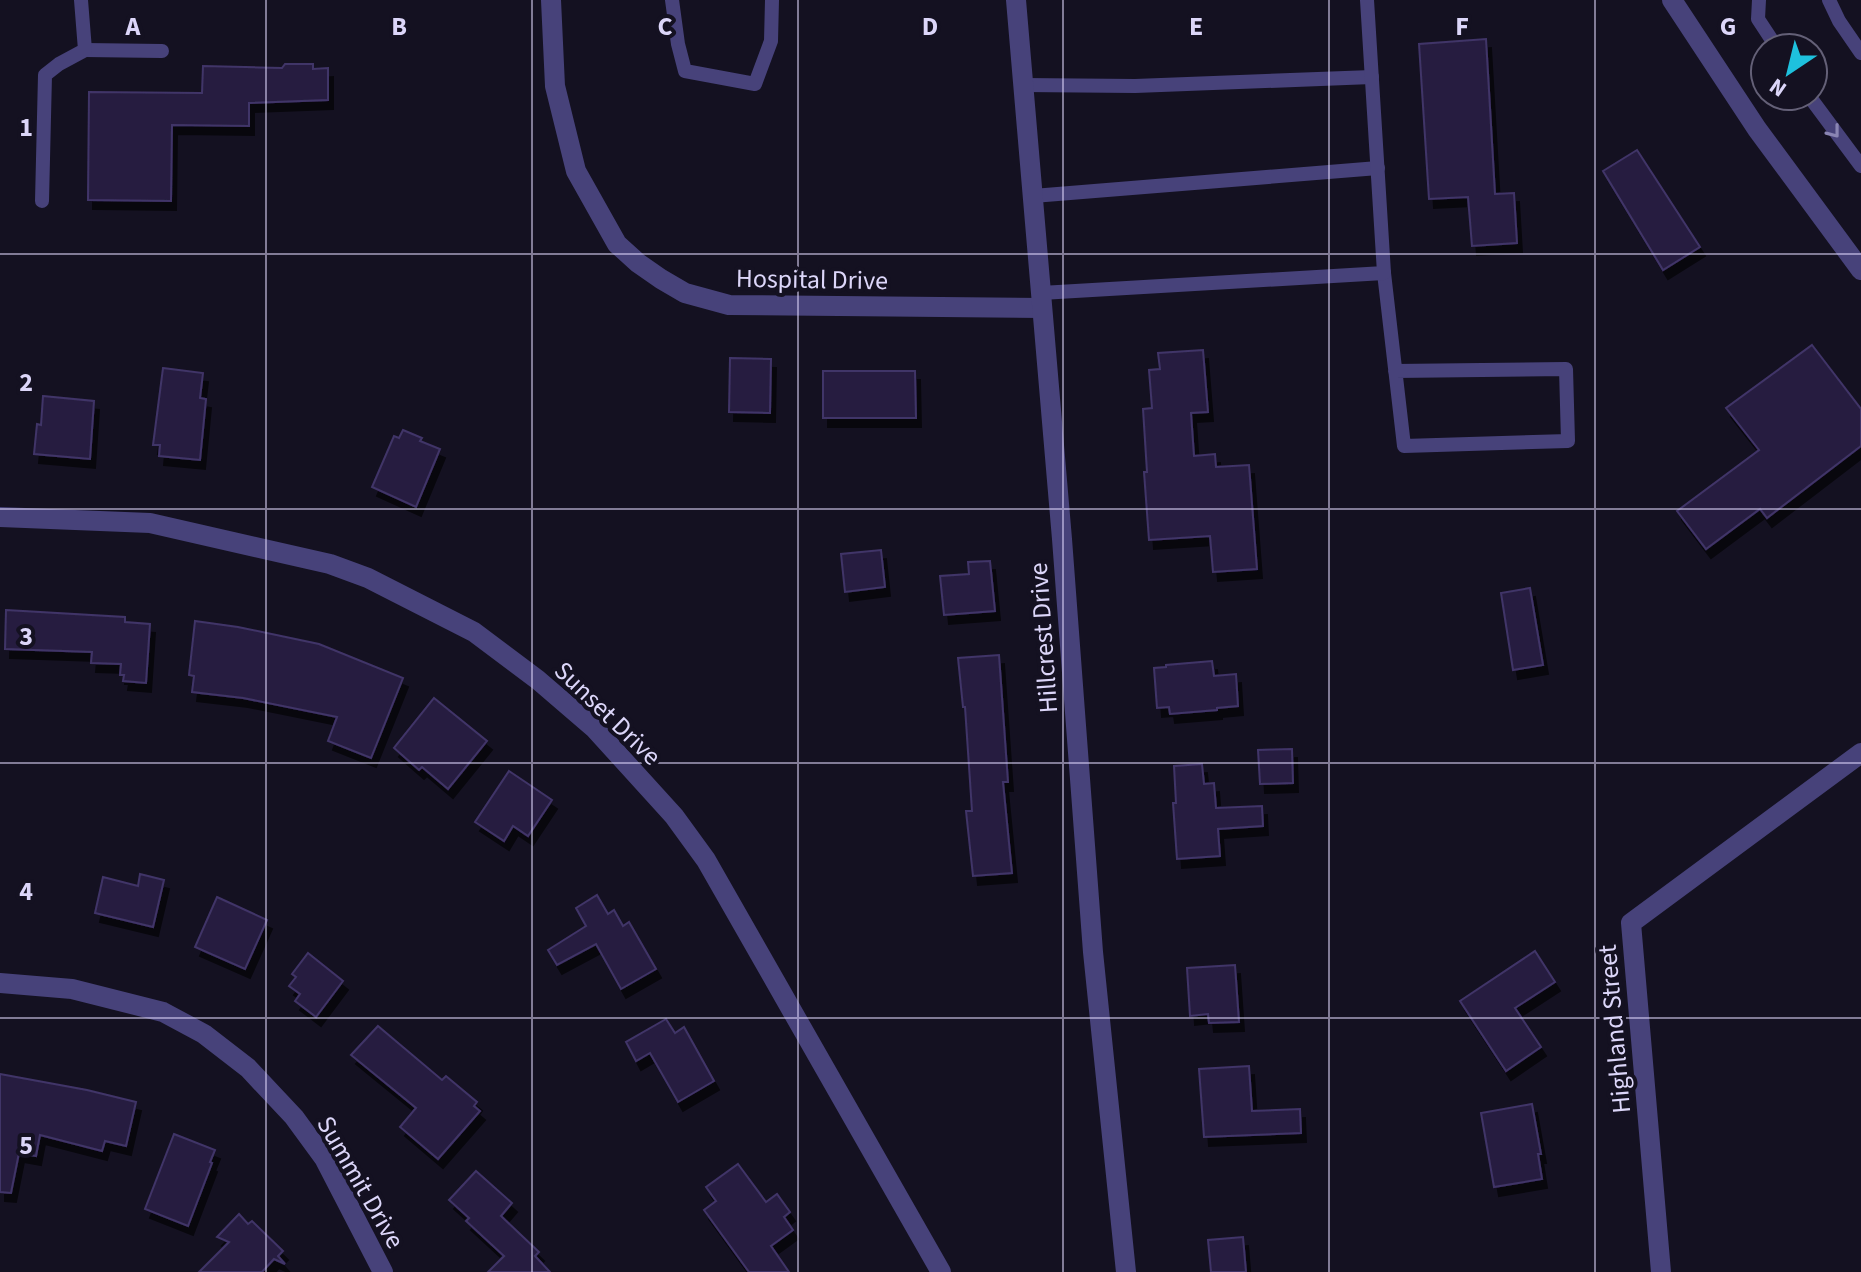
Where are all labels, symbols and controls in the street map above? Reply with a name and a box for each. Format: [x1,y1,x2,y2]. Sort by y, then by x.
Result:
text: A [125,8,142,45]
text: B [391,8,407,45]
text: C [657,8,673,45]
text: D [922,8,938,45]
text: E [1189,8,1203,45]
text: F [1455,8,1469,45]
text: G [1720,8,1736,45]
north arrow [1749,32,1829,112]
text: N [1763,70,1793,105]
text: 1 [19,109,33,146]
one-way arrow [1825,123,1839,137]
street label: Hospital Drive [736,260,888,299]
text: 2 [19,364,33,401]
street label: Hillcrest Drive [1020,561,1067,714]
text: 3 [19,618,33,655]
street label: Sunset Drive [546,653,669,774]
text: 4 [19,873,33,910]
street label: Highland Street [1589,943,1640,1115]
street label: Summit Drive [308,1109,414,1256]
text: 5 [19,1127,33,1164]

